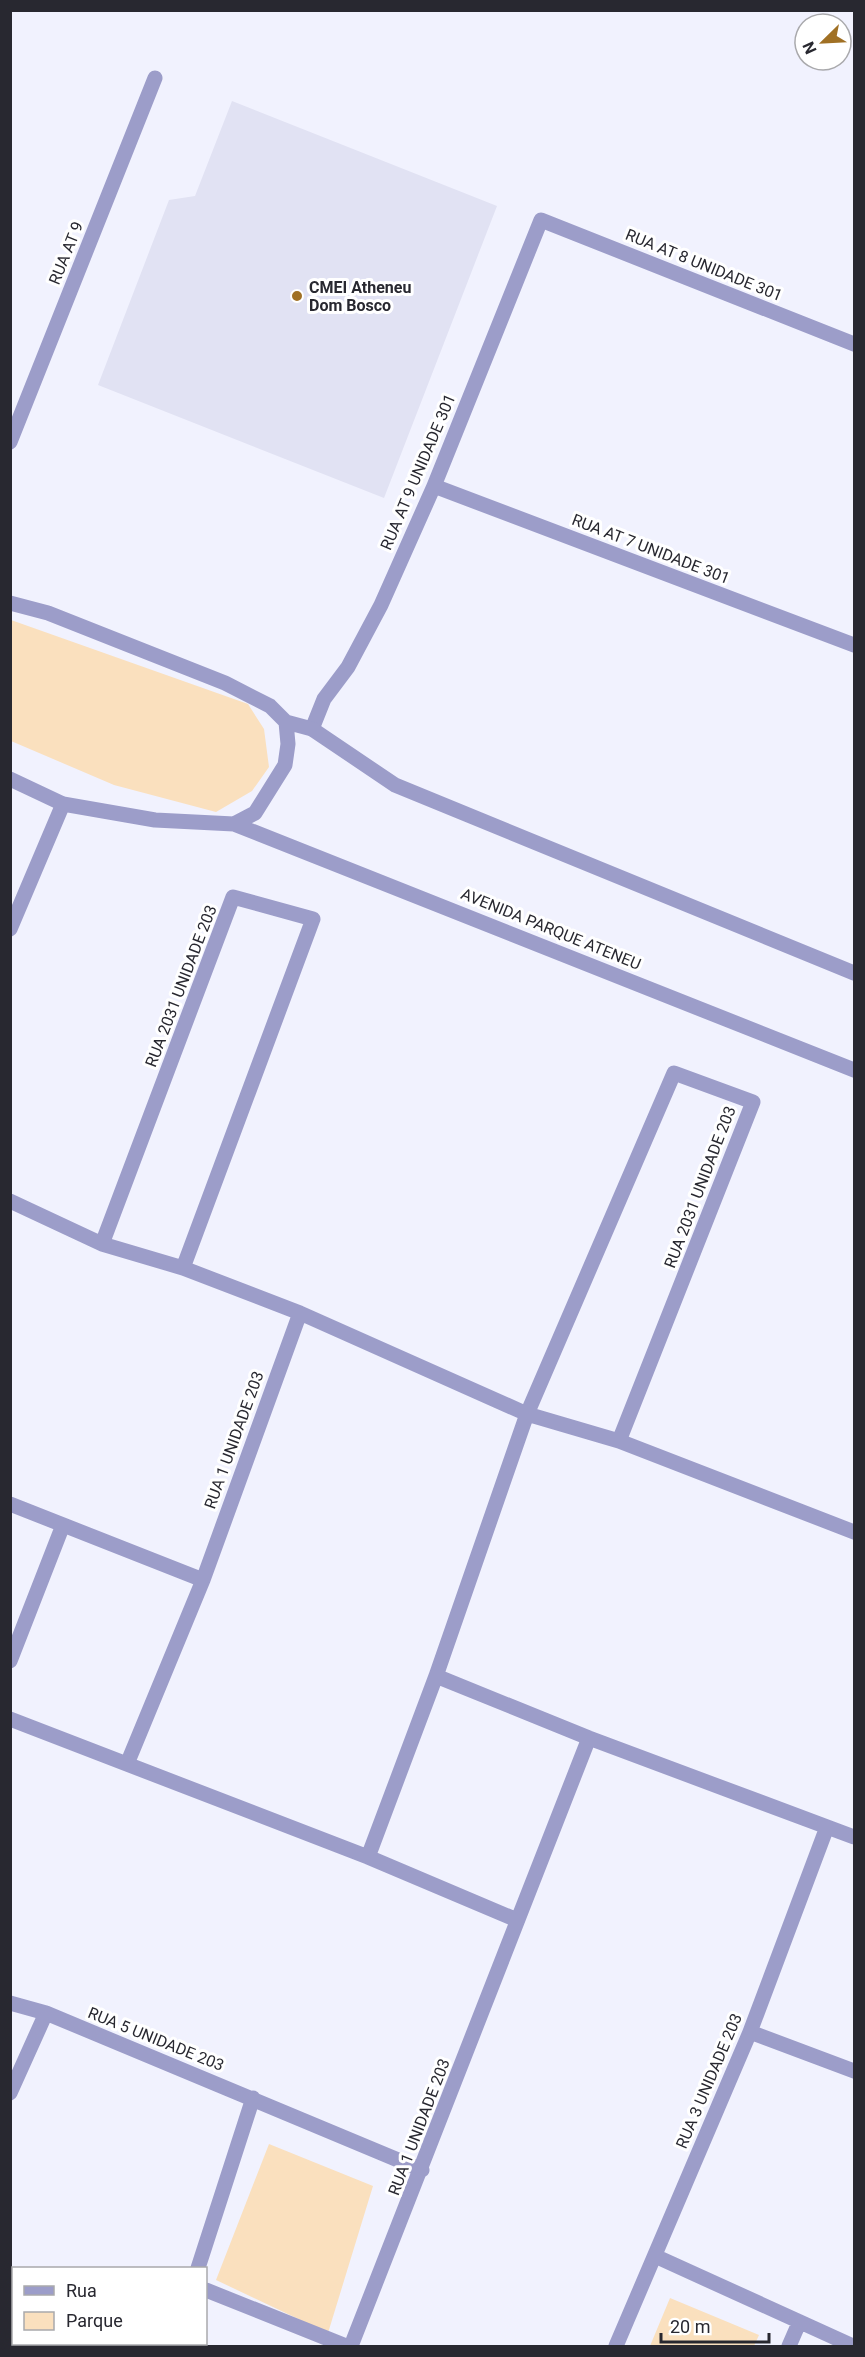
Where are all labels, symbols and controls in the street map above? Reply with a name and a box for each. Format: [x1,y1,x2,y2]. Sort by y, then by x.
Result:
north arrow [793,12,853,72]
text: N [799,39,821,57]
street label: RUA AT 9 [45,219,87,287]
street label: RUA AT 8 UNIDADE 301 [623,225,785,305]
place label: CMEI Atheneu Dom Bosco [309,278,411,315]
marker: CMEI Atheneu Dom Bosco [290,289,304,303]
street label: RUA AT 9 UNIDADE 301 [377,391,459,553]
street label: RUA AT 7 UNIDADE 301 [569,510,733,588]
street label: AVENIDA PARQUE ATENEU [458,884,644,974]
street label: RUA 2031 UNIDADE 203 [141,902,221,1070]
street label: RUA 2031 UNIDADE 203 [660,1103,740,1271]
street label: RUA 1 UNIDADE 203 [200,1369,268,1511]
street label: RUA 5 UNIDADE 203 [85,2003,227,2075]
street label: RUA 3 UNIDADE 203 [672,2011,746,2151]
street label: RUA 1 UNIDADE 203 [384,2056,454,2198]
legend [12,2267,207,2345]
text: Rua [66,2280,97,2301]
scale bar [661,2306,769,2344]
text: Parque [66,2310,123,2331]
text: 20 m [670,2316,710,2337]

